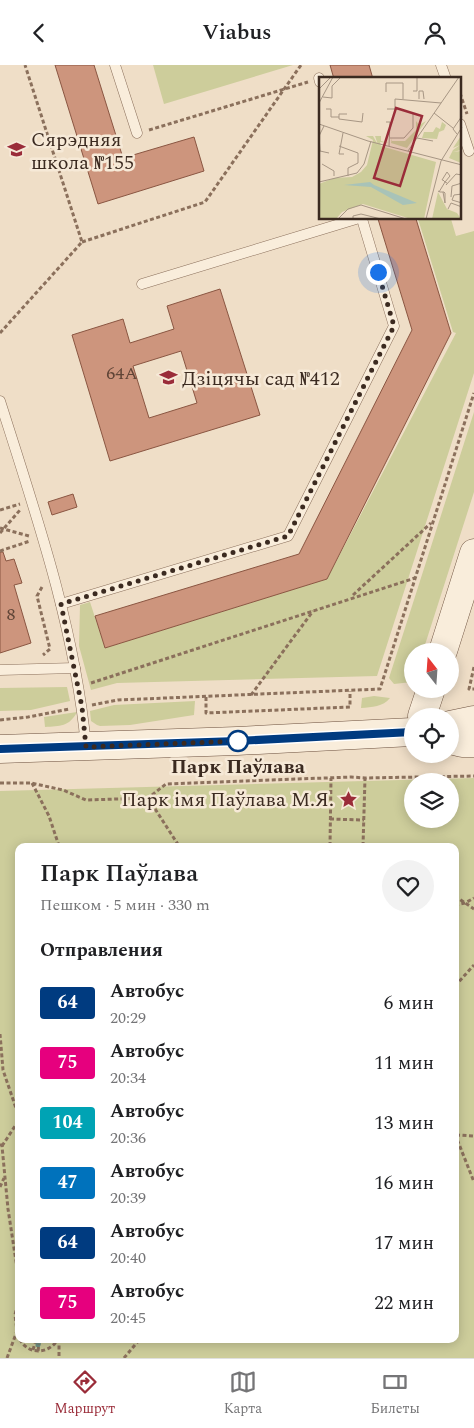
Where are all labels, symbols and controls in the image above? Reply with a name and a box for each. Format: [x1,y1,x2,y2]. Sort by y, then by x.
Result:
text: Viabus [202,16,272,49]
icon: back [25,19,53,47]
icon: person [421,19,449,47]
inset map [319,77,462,220]
place label: Сярэдняя школа №155 [31,125,134,178]
school or university icon: Сярэдняя школа №155 [7,140,27,160]
your location [366,260,391,285]
house number: 64А [106,360,138,387]
place label: Дзіцячы сад №412 [182,364,340,394]
school or university icon: Дзіцячы сад №412 [158,368,178,388]
house number: 8 [7,601,16,628]
north arrow [404,643,459,697]
map controls [404,643,459,828]
button: locate [404,708,459,763]
marker: Парк Паўлава [227,730,249,752]
place label: Парк Паўлава [171,752,306,782]
button: layers [404,773,459,828]
place label: Парк імя Паўлава М.Я. [121,785,334,815]
place icon: Парк імя Паўлава М.Я. [338,789,358,809]
text: Парк Паўлава [40,856,198,892]
button: heart [382,860,434,912]
text: Пешком · 5 мин · 330 m [40,893,210,917]
text: Отправления [40,936,163,965]
text: Автобус [110,977,184,1006]
text: 64 [57,989,78,1016]
text: 6 мин [384,989,434,1018]
text: 20:29 [110,1006,146,1030]
text: Автобус [110,1037,184,1066]
text: 75 [57,1049,78,1076]
text: 11 мин [374,1049,434,1078]
text: 20:34 [110,1066,146,1090]
text: Автобус [110,1097,184,1126]
text: 104 [52,1109,83,1136]
text: 13 мин [374,1109,434,1138]
text: 20:36 [110,1126,146,1150]
text: Автобус [110,1157,184,1186]
text: 47 [57,1169,78,1196]
text: 16 мин [374,1169,434,1198]
text: 20:39 [110,1186,146,1210]
text: Автобус [110,1217,184,1246]
text: 64 [57,1229,78,1256]
text: 17 мин [374,1229,434,1258]
text: 20:40 [110,1246,146,1270]
text: Автобус [110,1277,184,1306]
text: 75 [57,1289,78,1316]
text: 22 мин [374,1289,434,1318]
text: 20:45 [110,1306,146,1330]
tab: Маршрут [54,1368,115,1419]
tab: Карта [224,1368,262,1419]
tab: Билеты [370,1368,420,1419]

